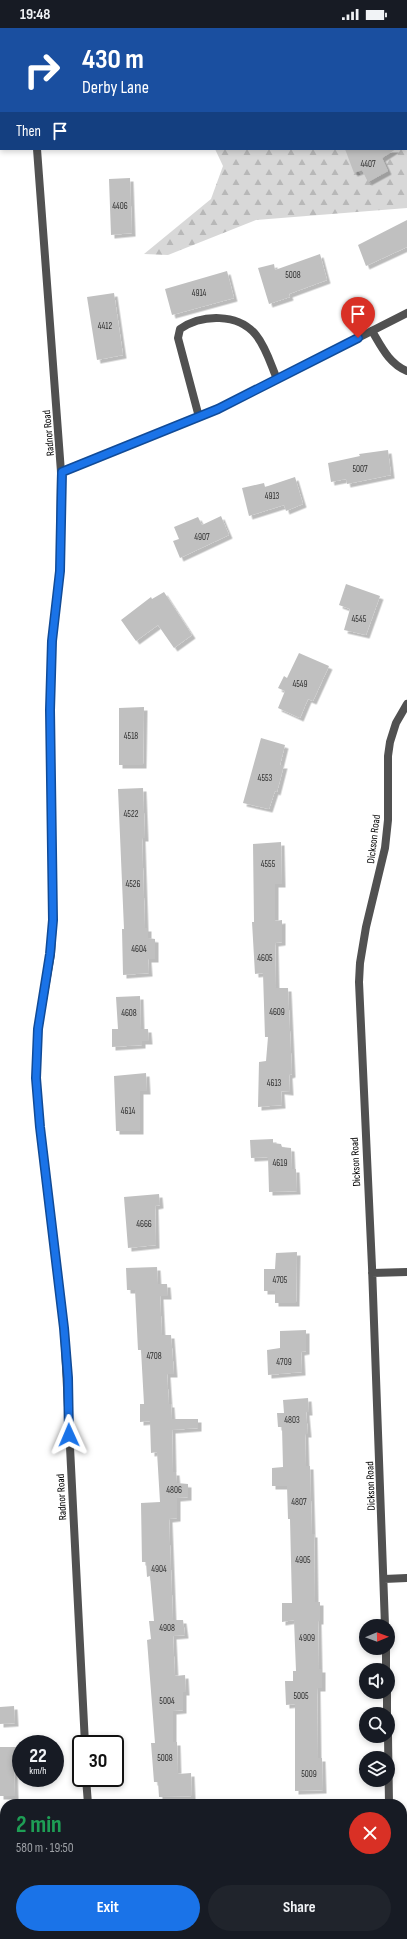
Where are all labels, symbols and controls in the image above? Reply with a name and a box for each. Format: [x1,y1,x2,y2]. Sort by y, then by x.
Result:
text: 19:48 [20,5,50,24]
text: 430 m [82,43,144,76]
icon: right [16,44,68,96]
text: Derby Lane [82,77,149,98]
icon: arrive [49,120,71,142]
text: Then [16,122,41,141]
house number: 4407 [360,159,376,170]
house number: 4406 [112,201,128,212]
house number: 5008 [285,270,301,281]
house number: 4914 [192,288,207,299]
pin [341,297,375,338]
icon: arrive [347,303,369,325]
house number: 4412 [98,321,113,332]
street label: Radnor Road [40,409,57,457]
house number: 5007 [352,464,368,475]
house number: 4913 [265,491,280,502]
house number: 4907 [194,532,210,543]
house number: 4545 [352,614,367,625]
house number: 4549 [292,679,308,690]
house number: 4518 [124,731,138,742]
house number: 4553 [258,773,273,784]
house number: 4522 [124,809,139,820]
street label: Dickson Road [364,813,383,864]
house number: 4555 [261,859,276,870]
house number: 4526 [125,879,141,890]
house number: 4604 [131,944,147,955]
house number: 4605 [257,953,273,964]
house number: 4609 [269,1007,285,1018]
house number: 4608 [121,1008,137,1019]
house number: 4613 [267,1078,282,1089]
house number: 4614 [121,1106,136,1117]
street label: Dickson Road [348,1137,363,1187]
house number: 4619 [273,1158,287,1169]
house number: 4666 [136,1219,152,1230]
house number: 4705 [273,1275,288,1286]
house number: 4708 [146,1351,162,1362]
house number: 4709 [276,1357,292,1368]
position arrow [48,1414,90,1456]
house number: 4803 [284,1415,300,1426]
street label: Dickson Road [363,1461,378,1511]
street label: Radnor Road [54,1473,69,1520]
house number: 4806 [166,1485,182,1496]
house number: 4807 [291,1497,307,1508]
house number: 4905 [295,1555,311,1566]
house number: 4904 [151,1564,167,1575]
north arrow [359,1619,395,1655]
map controls [359,1619,395,1787]
house number: 4908 [159,1623,175,1634]
house number: 4909 [299,1633,315,1644]
button: sound [359,1663,395,1699]
house number: 5005 [293,1691,309,1702]
house number: 5004 [159,1696,175,1707]
button: search [359,1707,395,1743]
speed limit sign: 30 [72,1735,124,1787]
text: 22 [29,1744,47,1768]
button: layers [359,1751,395,1787]
house number: 5008 [157,1753,173,1764]
text: km/h [29,1765,47,1777]
house number: 5009 [301,1769,317,1780]
text: 2 min [16,1810,62,1839]
button: close [349,1812,391,1854]
text: 580 m · 19:50 [16,1840,74,1856]
button: Exit [16,1885,200,1931]
button: Share [208,1885,391,1931]

